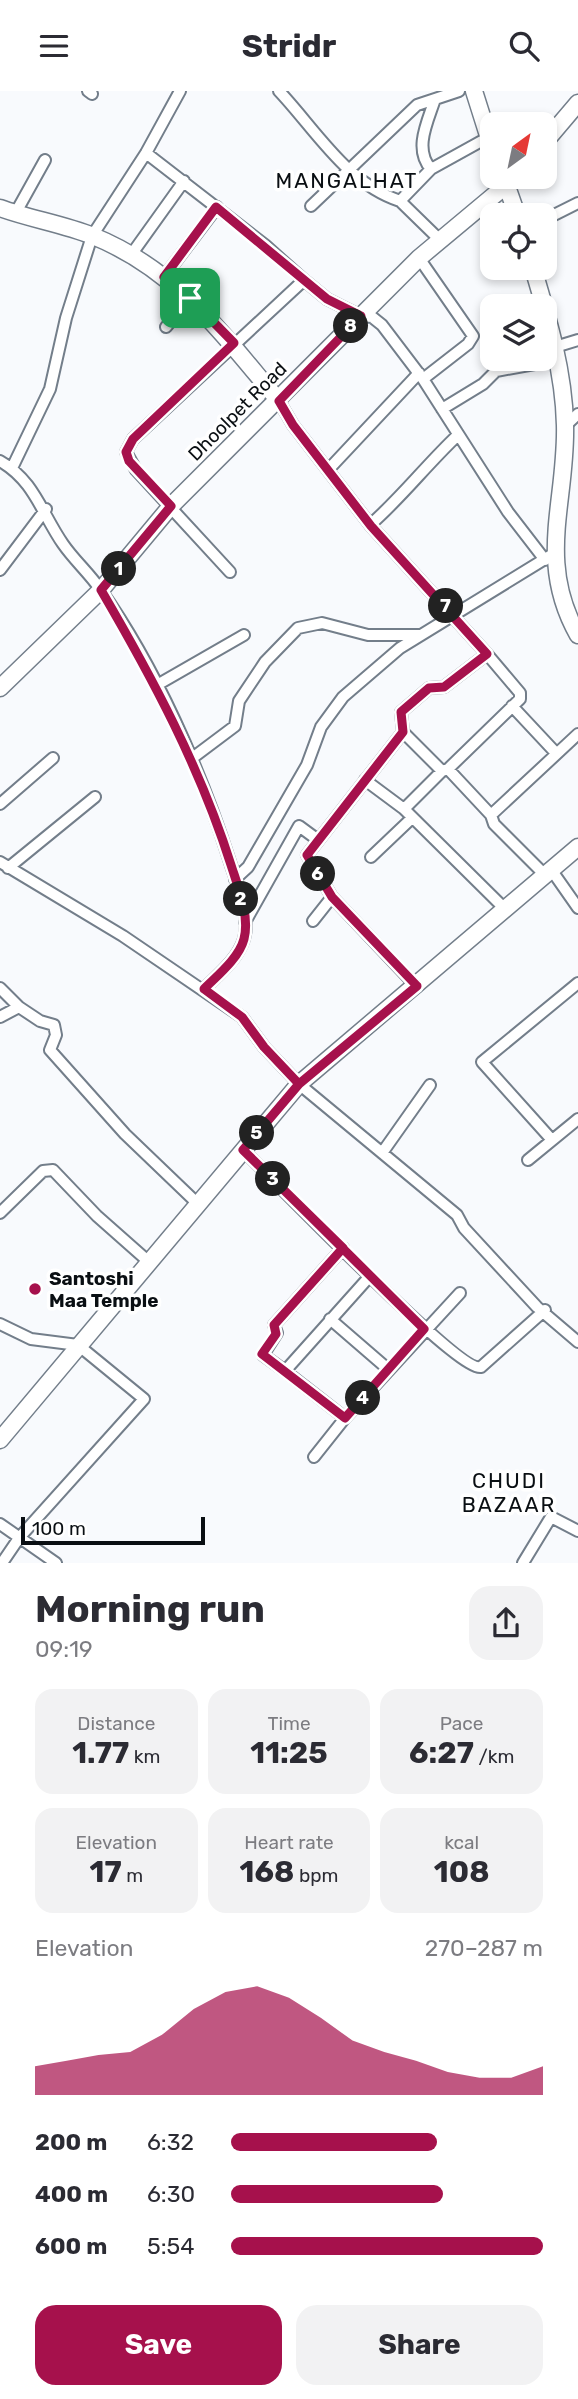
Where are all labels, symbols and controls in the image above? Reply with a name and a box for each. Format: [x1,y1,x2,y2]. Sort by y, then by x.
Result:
icon: menu [35,27,73,65]
text: Stridr [242,27,336,65]
icon: search [505,27,543,65]
north arrow [480,112,556,189]
map controls [480,112,557,371]
district label: MANGALHAT [276,168,418,193]
button: locate [480,203,557,280]
pin [160,268,220,328]
icon: arrive [171,279,209,317]
button: layers [480,294,557,371]
pin: 8 [334,309,368,343]
text: 8 [344,314,357,337]
street label: Dhoolpet Road [183,357,291,465]
pin: 1 [102,552,136,587]
text: 1 [114,557,123,580]
pin: 7 [428,589,464,623]
text: 7 [440,594,451,617]
pin: 6 [300,857,336,891]
text: 6 [311,862,324,885]
pin: 2 [224,881,258,917]
text: 2 [234,887,247,910]
pin: 5 [240,1115,274,1151]
text: 5 [250,1121,263,1144]
pin: 3 [256,1161,290,1197]
text: 3 [266,1167,279,1190]
place label: Santoshi Maa Temple [49,1267,158,1312]
marker: Santoshi Maa Temple [27,1281,43,1297]
pin: 4 [346,1381,380,1415]
text: 4 [356,1386,369,1409]
district label: CHUDI BAZAAR [462,1468,556,1517]
scale bar [21,1513,205,1545]
text: 100 m [32,1517,86,1540]
text: Morning run [35,1586,265,1632]
button: share [469,1586,543,1660]
text: 09:19 [35,1635,93,1663]
text: Distance [77,1712,155,1735]
text: Time [267,1712,311,1735]
text: Pace [440,1712,483,1735]
text: 1.77 [72,1735,129,1771]
text: 11:25 [250,1735,328,1771]
text: 6:27 [409,1735,474,1771]
text: km [129,1745,160,1768]
text: /km [474,1745,514,1768]
text: Elevation [76,1831,157,1854]
text: Heart rate [244,1831,334,1854]
text: kcal [444,1831,479,1854]
text: 17 [90,1854,122,1890]
text: 168 [240,1854,294,1890]
text: 108 [434,1854,489,1890]
text: m [122,1864,143,1887]
text: bpm [294,1864,338,1887]
text: Elevation [35,1934,134,1962]
text: 270–287 m [425,1934,543,1962]
text: 200 m [35,2128,107,2156]
text: 6:32 [147,2128,194,2156]
text: 400 m [35,2180,108,2208]
text: 6:30 [147,2180,195,2208]
text: 600 m [35,2232,107,2260]
text: 5:54 [147,2232,195,2260]
button: Save [35,2305,282,2385]
button: Share [296,2305,543,2385]

